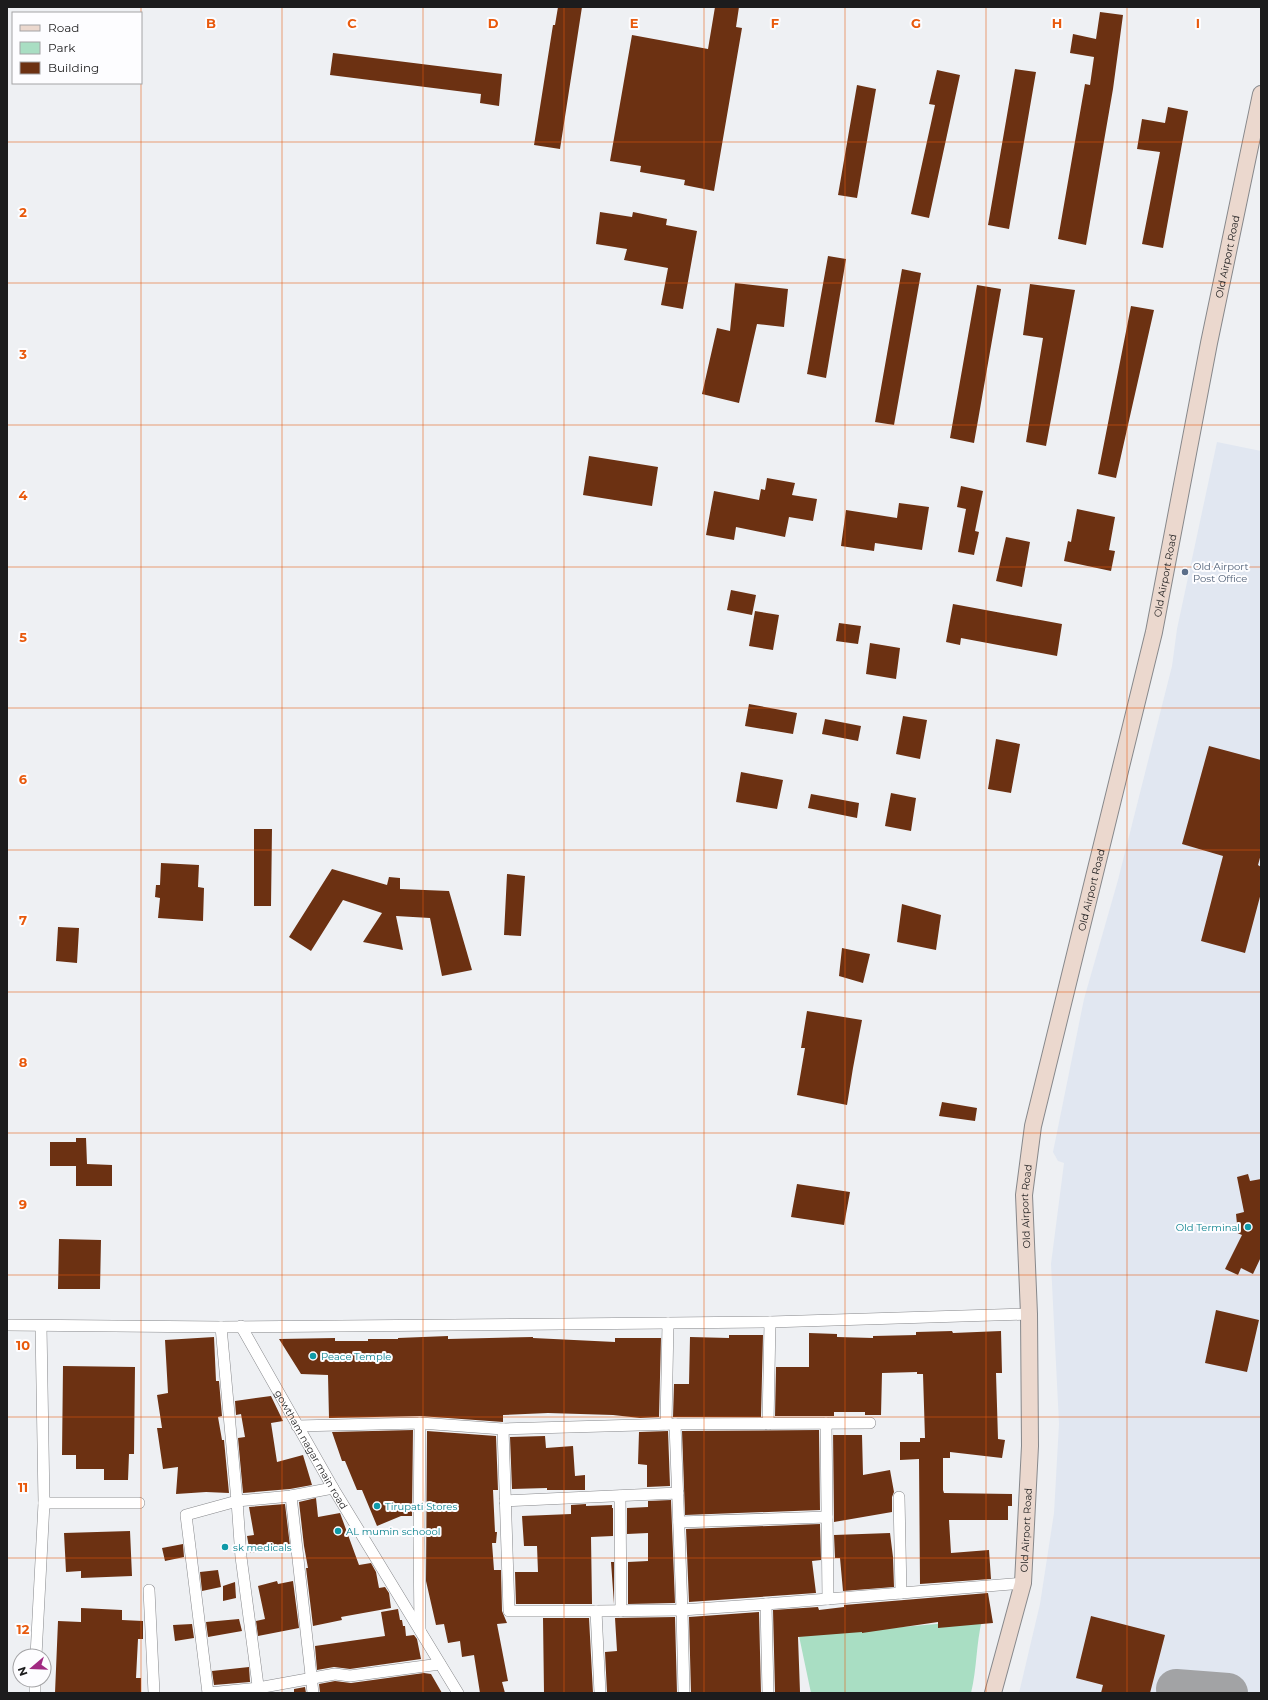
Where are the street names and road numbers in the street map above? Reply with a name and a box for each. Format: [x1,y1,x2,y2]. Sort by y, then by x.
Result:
street label: Old Airport Road [1212,214,1242,299]
street label: Old Airport Road [1150,533,1179,618]
street label: Old Airport Road [1074,847,1107,932]
street label: Old Airport Road [1017,1164,1034,1249]
street label: gowtham nagar main road [272,1387,351,1511]
street label: Old Airport Road [1017,1488,1034,1573]

